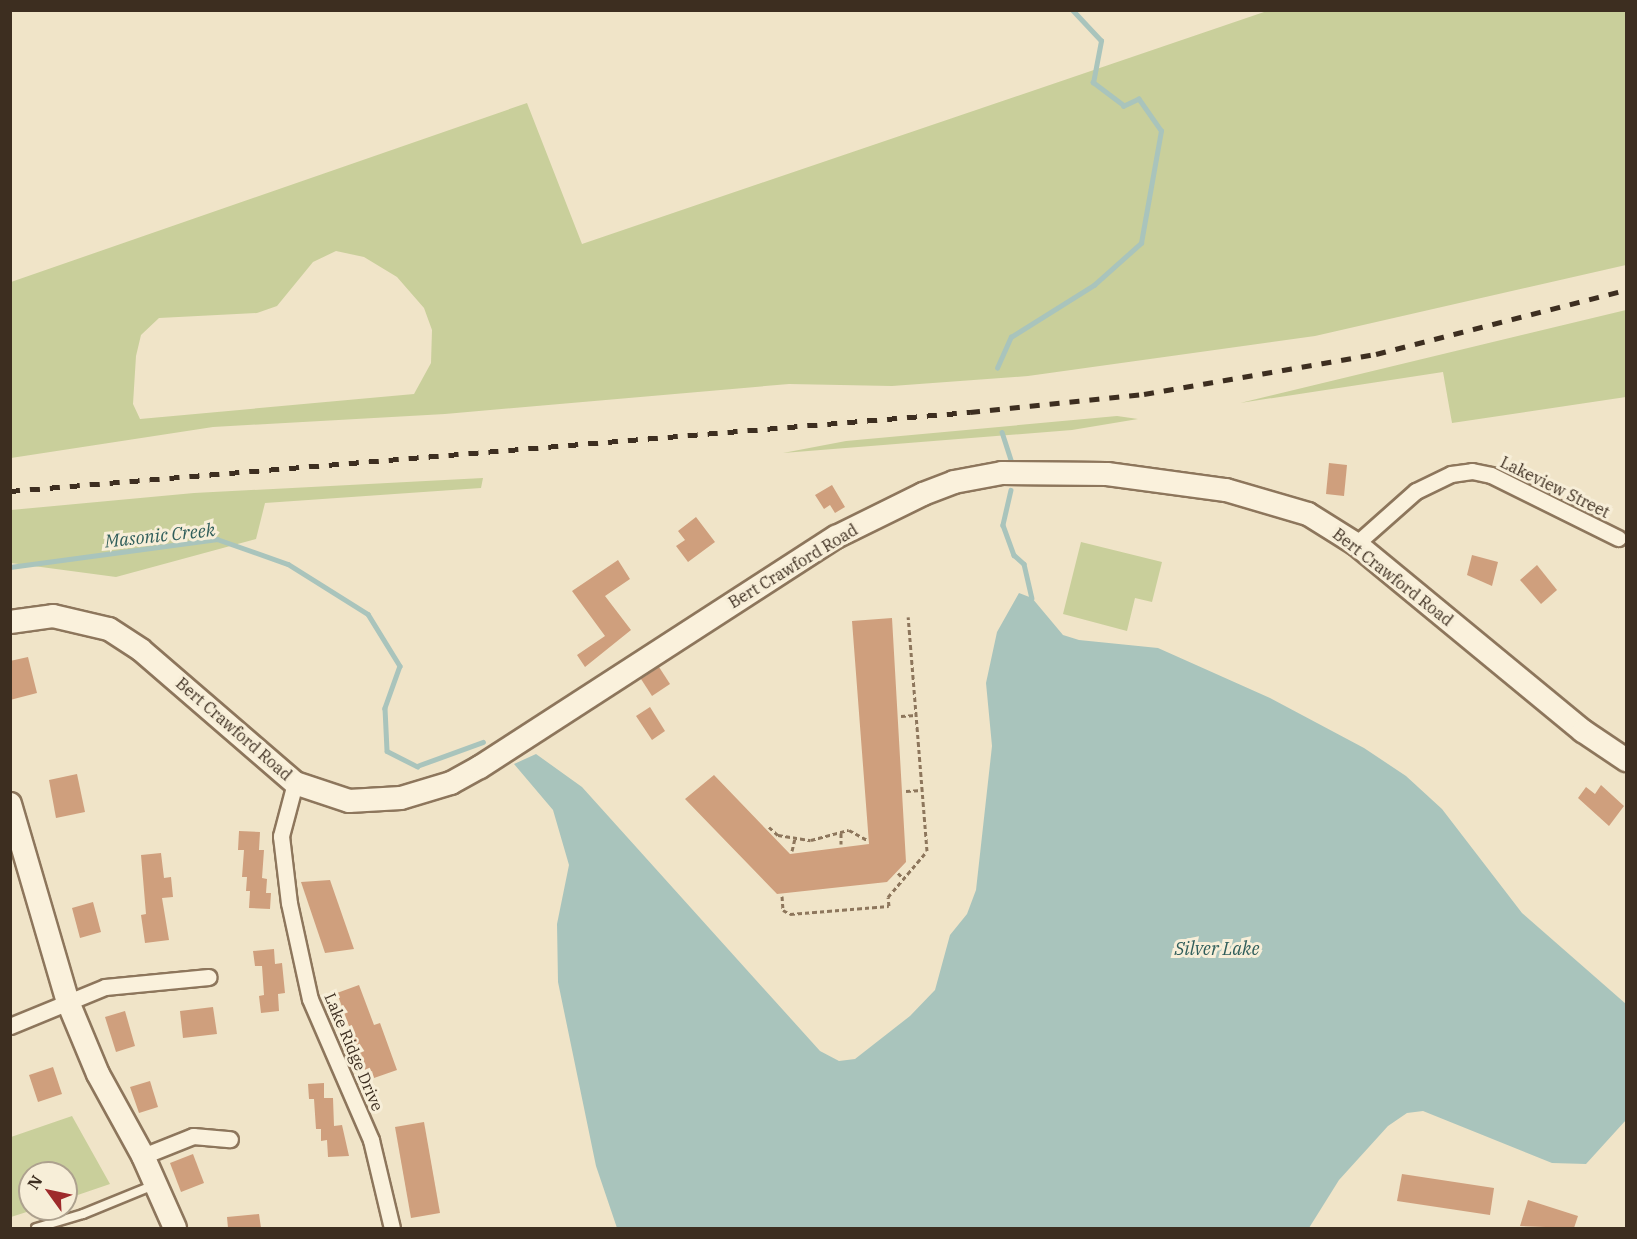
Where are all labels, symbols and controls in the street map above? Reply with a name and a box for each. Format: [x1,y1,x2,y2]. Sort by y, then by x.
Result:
street label: Lakeview Street [1497,452,1613,522]
water label: Masonic Creek [104,519,216,553]
street label: Bert Crawford Road [725,520,861,612]
street label: Bert Crawford Road [1329,524,1457,630]
street label: Bert Crawford Road [172,673,296,785]
water label: Silver Lake [1174,938,1260,960]
street label: Lake Ridge Drive [320,990,388,1114]
north arrow [18,1161,78,1221]
text: N [23,1172,46,1193]

